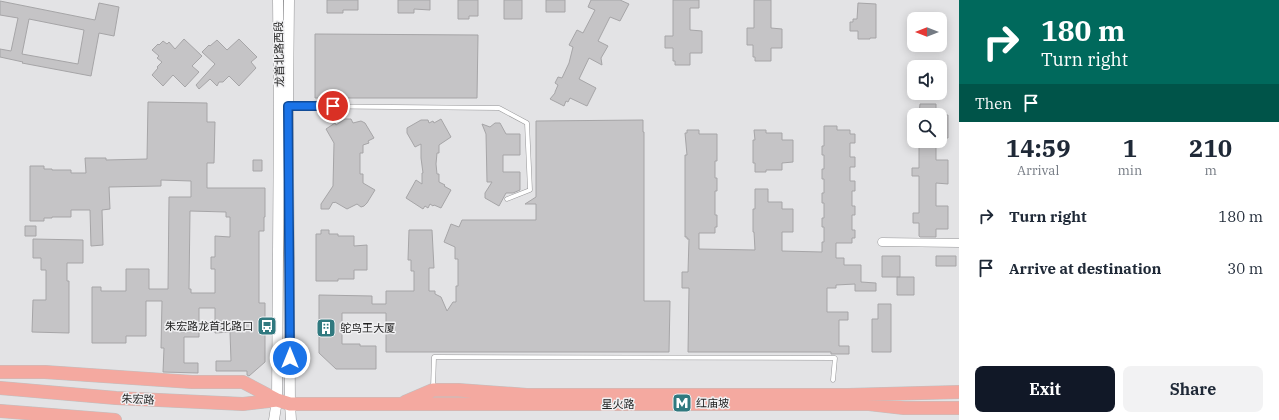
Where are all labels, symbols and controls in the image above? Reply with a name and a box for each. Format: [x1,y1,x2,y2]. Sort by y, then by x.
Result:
north arrow [907,12,947,52]
map controls [907,12,947,148]
text: 180 m [1041,12,1125,49]
icon: right [975,16,1027,68]
street label: 龙首北路西段 [271,21,287,87]
text: Turn right [1041,48,1128,71]
button: sound [907,60,947,100]
pin [316,89,350,123]
icon: arrive [1020,92,1042,114]
text: Then [975,94,1012,113]
icon: arrive [322,95,344,117]
button: search [907,108,947,148]
text: 14:59 [1006,132,1071,164]
text: 1 [1123,132,1137,164]
text: 210 [1189,132,1232,164]
text: Arrival [1017,162,1059,179]
text: min [1117,162,1142,179]
text: m [1204,162,1217,179]
icon: right [975,205,997,227]
text: Turn right [1009,207,1087,226]
text: 180 m [1218,207,1263,226]
icon: arrive [975,257,997,279]
text: Arrive at destination [1009,259,1161,278]
text: 30 m [1227,259,1263,278]
bus stop icon: 朱宏路龙首北路口 [256,315,278,337]
building icon: 鸵鸟王大厦 [315,317,337,339]
place label: 朱宏路龙首北路口 [165,319,253,333]
place label: 鸵鸟王大厦 [340,321,395,335]
position arrow [269,337,311,379]
button: Exit [975,366,1115,412]
button: Share [1123,366,1263,412]
street label: 朱宏路 [121,391,155,407]
metro station icon: 红庙坡 [671,392,693,414]
place label: 红庙坡 [696,396,729,410]
street label: 星火路 [602,397,635,411]

